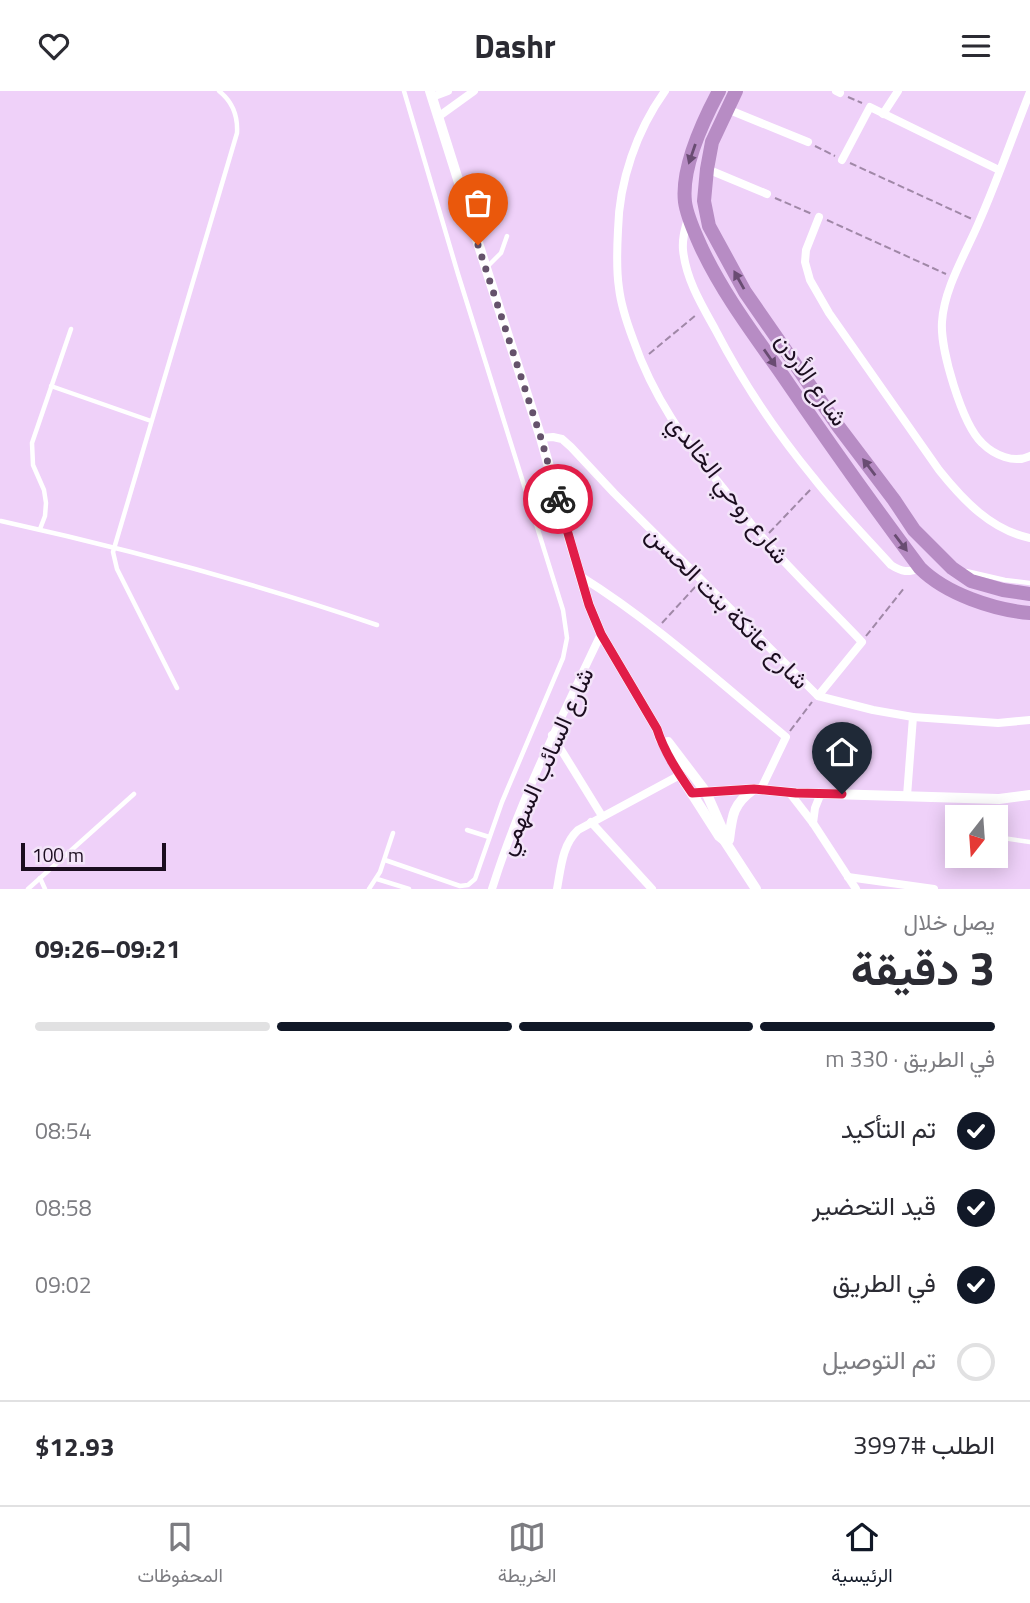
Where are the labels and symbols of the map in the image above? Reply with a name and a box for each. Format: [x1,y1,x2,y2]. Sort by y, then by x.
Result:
one-way arrow [686,143,697,164]
pin [448,173,508,245]
one-way arrow [733,270,745,290]
street label: شارع الأردن [767,325,857,433]
one-way arrow [763,349,777,367]
street label: شارع روحي الخالدي [658,407,799,573]
one-way arrow [862,458,876,476]
courier [523,464,593,534]
street label: شارع عاتكة بنت الحسن [638,517,818,697]
one-way arrow [894,534,909,552]
street label: شارع السائب السهمي [487,661,604,861]
pin [812,722,872,794]
north arrow [945,805,1008,868]
scale bar [21,840,166,872]

